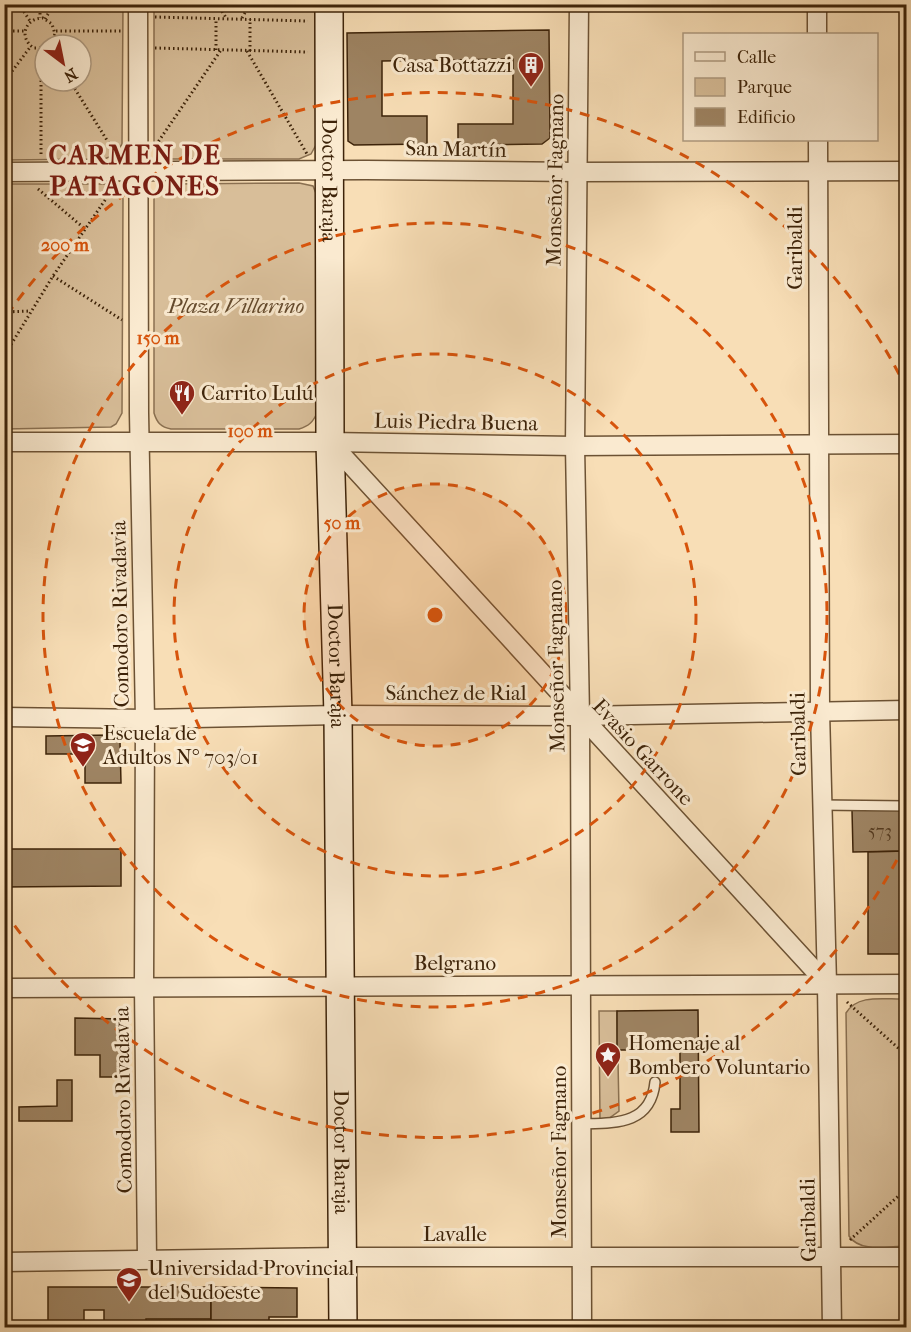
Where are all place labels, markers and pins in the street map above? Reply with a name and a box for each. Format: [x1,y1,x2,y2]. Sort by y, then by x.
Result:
building icon: Casa Bottazzi [516,50,546,88]
place label: Casa Bottazzi [392,53,512,77]
restaurant icon: Carrito Lulú [167,378,197,416]
place label: Carrito Lulú [201,381,314,405]
centre of rings [425,605,445,625]
place label: Escuela de Adultos N° 703/01 [102,721,258,769]
school or university icon: Escuela de Adultos N° 703/01 [68,730,98,768]
place label: Homenaje al Bombero Voluntario [628,1031,810,1079]
place icon: Homenaje al Bombero Voluntario [593,1040,623,1078]
place label: Universidad Provincial del Sudoeste [148,1256,354,1304]
school or university icon: Universidad Provincial del Sudoeste [114,1265,144,1303]

